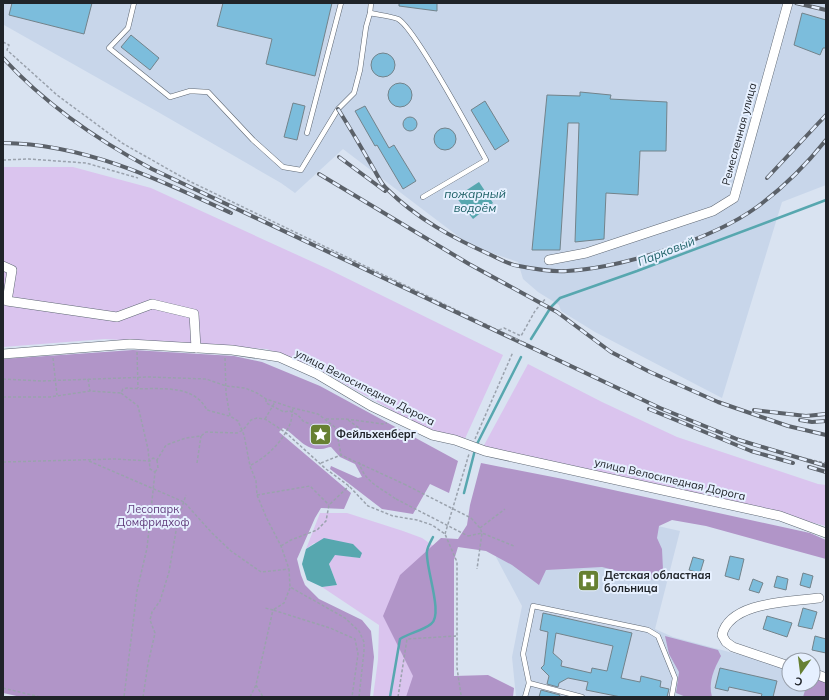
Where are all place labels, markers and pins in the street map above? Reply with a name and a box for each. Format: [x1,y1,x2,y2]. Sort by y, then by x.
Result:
place icon: Фейльхенберг [307,421,333,447]
place label: Фейльхенберг [336,427,416,441]
hospital icon: Детская областная больница [575,568,601,594]
place label: Детская областная больница [604,568,711,595]

